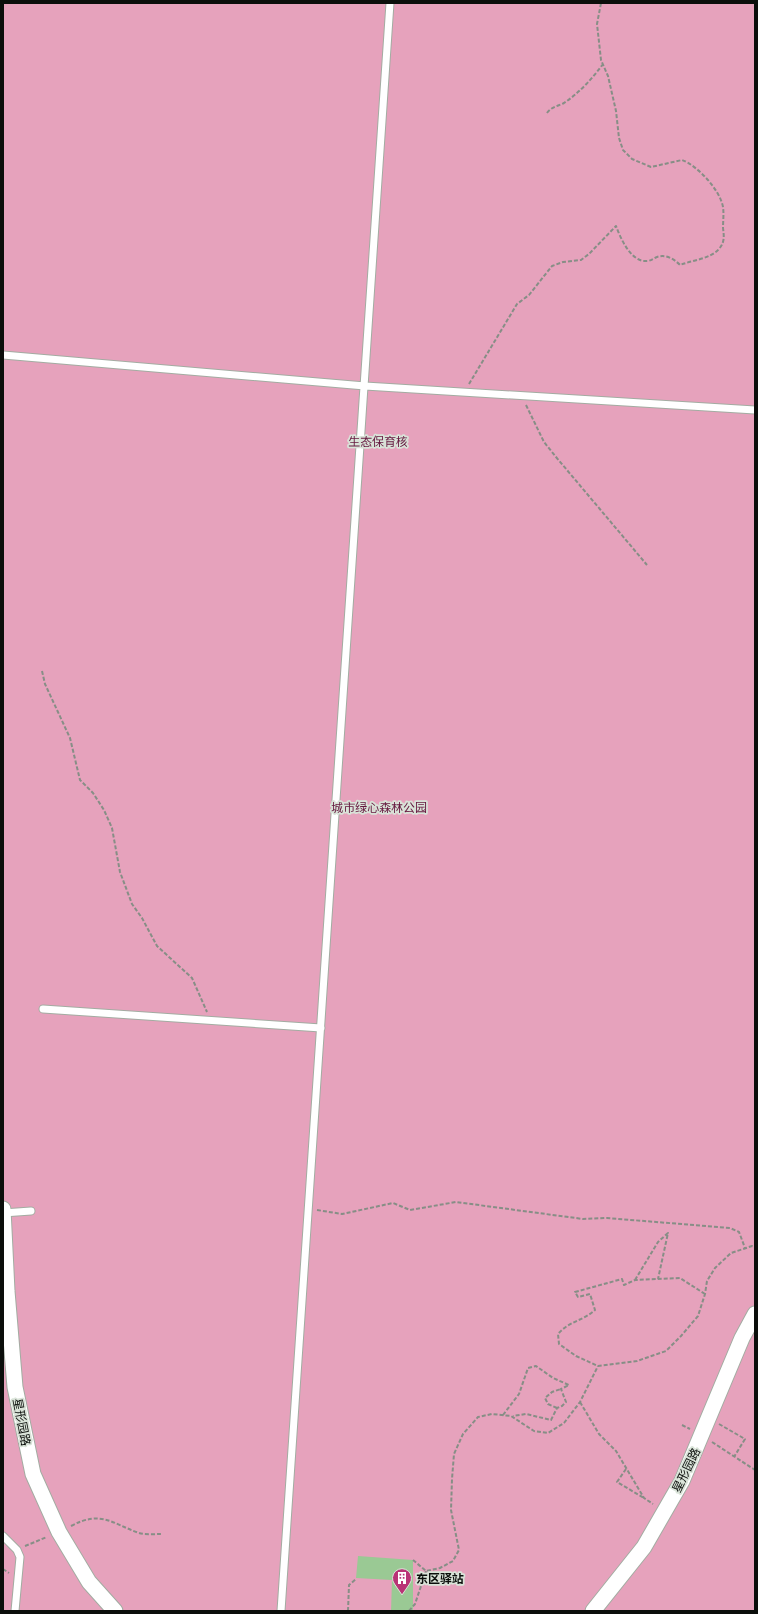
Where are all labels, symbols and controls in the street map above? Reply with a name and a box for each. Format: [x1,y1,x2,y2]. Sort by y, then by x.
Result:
park label: 生态保育核 [348,433,408,450]
park label: 城市绿心森林公园 [331,799,427,816]
street label: 星形园路 [9,1397,35,1447]
street label: 星形园路 [668,1445,704,1495]
building icon: 东区驿站 [391,1567,413,1595]
place label: 东区驿站 [416,1570,464,1587]

